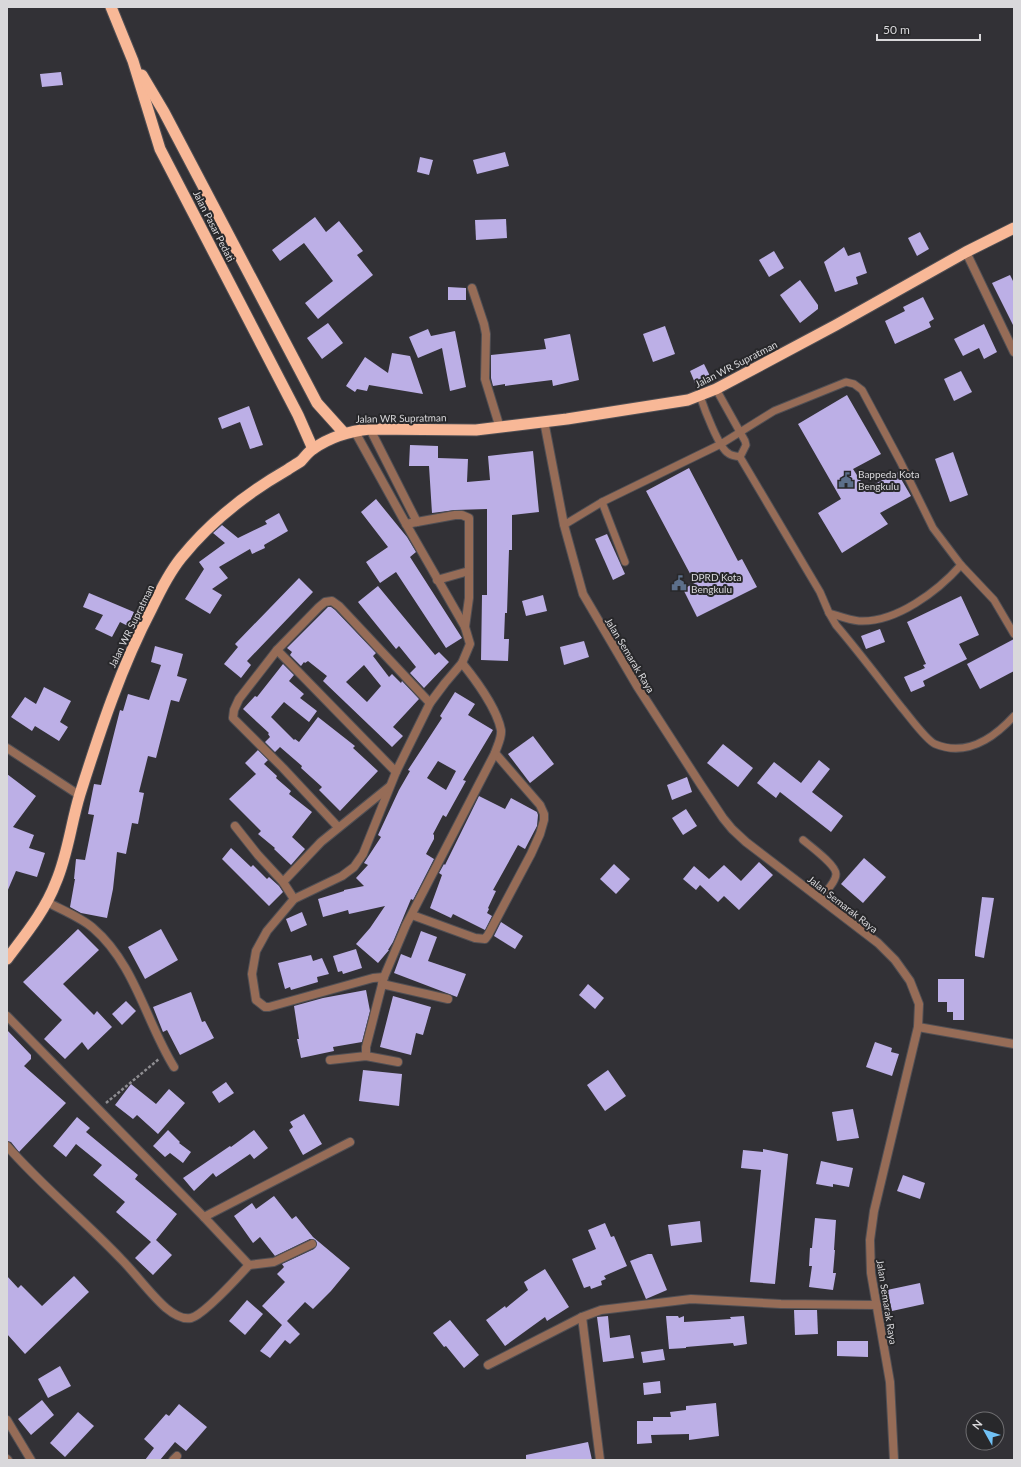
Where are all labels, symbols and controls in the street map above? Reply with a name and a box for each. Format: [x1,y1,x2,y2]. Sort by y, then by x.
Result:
scale bar [877,16,980,42]
text: 50 m [883,22,910,37]
street label: Jalan Pasar Pedati [191,188,237,264]
street label: Jalan WR Supratman [693,338,779,390]
street label: Jalan WR Supratman [355,411,447,425]
place label: Bappeda Kota Bengkulu [858,468,919,492]
public building icon: Bappeda Kota Bengkulu [837,471,855,489]
place label: DPRD Kota Bengkulu [691,571,741,595]
public building icon: DPRD Kota Bengkulu [670,574,688,592]
street label: Jalan WR Supratman [106,583,156,669]
street label: Jalan Semarak Raya [603,615,657,695]
street label: Jalan Semarak Raya [806,873,880,935]
street label: Jalan Semarak Raya [874,1259,900,1345]
north arrow [965,1411,1005,1451]
text: N [969,1417,985,1432]

